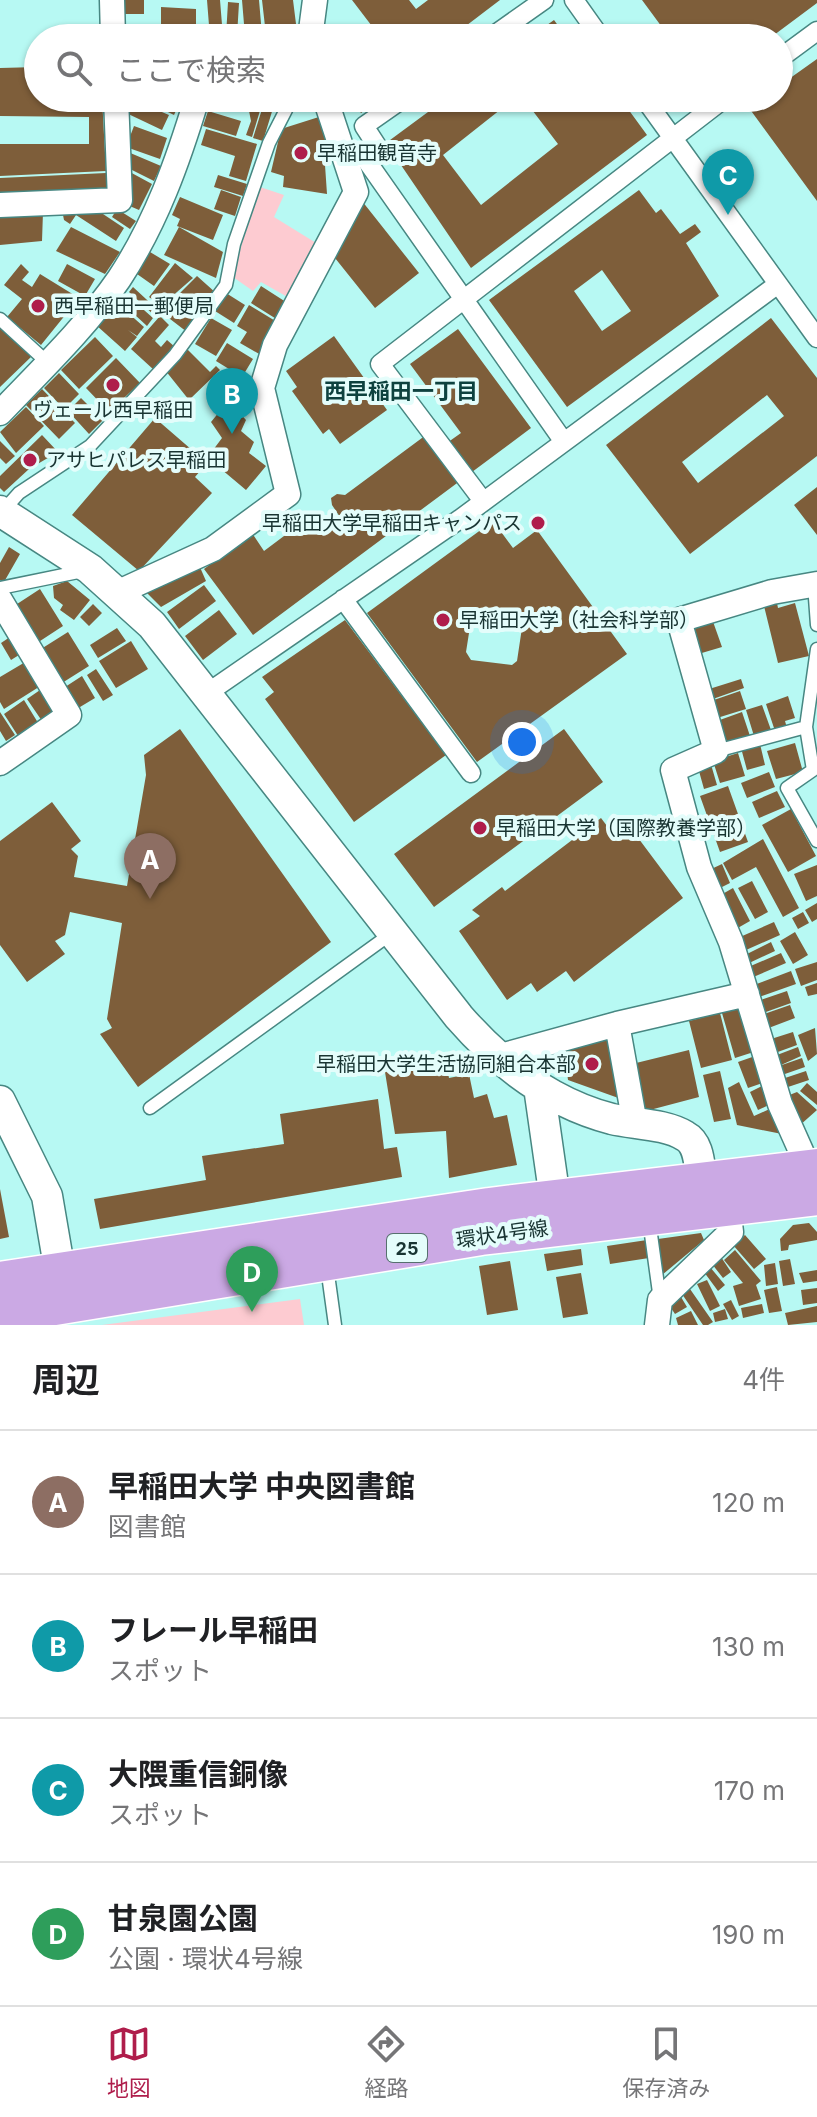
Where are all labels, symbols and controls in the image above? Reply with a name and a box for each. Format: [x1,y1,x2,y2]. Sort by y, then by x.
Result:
search box [24,24,793,112]
icon: search [52,46,96,90]
text: ここで検索 [116,52,266,88]
place label: 早稲田観音寺 [317,141,437,165]
marker: 早稲田観音寺 [292,144,310,162]
pin: C [702,149,754,215]
place label: 西早稲田一郵便局 [54,294,214,318]
marker: 西早稲田一郵便局 [29,297,47,315]
pin: B [206,368,258,434]
marker: ヴェール西早稲田 [104,376,122,394]
district label: 西早稲田一丁目 [324,378,478,404]
place label: ヴェール西早稲田 [33,398,193,422]
place label: アサヒパレス早稲田 [46,448,226,472]
marker: アサヒパレス早稲田 [21,451,39,469]
place label: 早稲田大学早稲田キャンパス [262,511,522,535]
marker: 早稲田大学早稲田キャンパス [529,514,547,532]
place label: 早稲田大学（社会科学部） [459,608,699,632]
marker: 早稲田大学（社会科学部） [434,611,452,629]
your location [502,722,542,762]
place label: 早稲田大学（国際教養学部） [496,816,756,840]
marker: 早稲田大学（国際教養学部） [471,819,489,837]
pin: A [124,833,176,899]
place label: 早稲田大学生活協同組合本部 [316,1052,576,1076]
marker: 早稲田大学生活協同組合本部 [583,1055,601,1073]
street label: 環状4号線 [454,1216,550,1252]
road number: 25 [387,1234,427,1262]
pin: D [226,1246,278,1312]
text: 周辺 [32,1359,100,1400]
text: 4件 [742,1364,785,1395]
text: 早稲田大学 中央図書館 [108,1468,415,1504]
text: A [48,1487,68,1518]
text: 120 m [712,1487,785,1518]
text: 図書館 [108,1511,186,1542]
text: フレール早稲田 [108,1612,318,1648]
text: B [49,1631,67,1662]
text: 130 m [712,1631,785,1662]
text: スポット [108,1655,212,1686]
text: 大隈重信銅像 [108,1756,288,1792]
text: C [48,1775,68,1806]
text: 170 m [714,1775,785,1806]
text: スポット [108,1799,212,1830]
text: 甘泉園公園 [108,1900,258,1936]
text: D [49,1919,67,1950]
text: 190 m [712,1919,785,1950]
text: 公園 · 環状4号線 [108,1943,303,1974]
tab: 地図 [107,2022,151,2102]
tab: 経路 [364,2022,408,2102]
tab: 保存済み [622,2022,710,2102]

